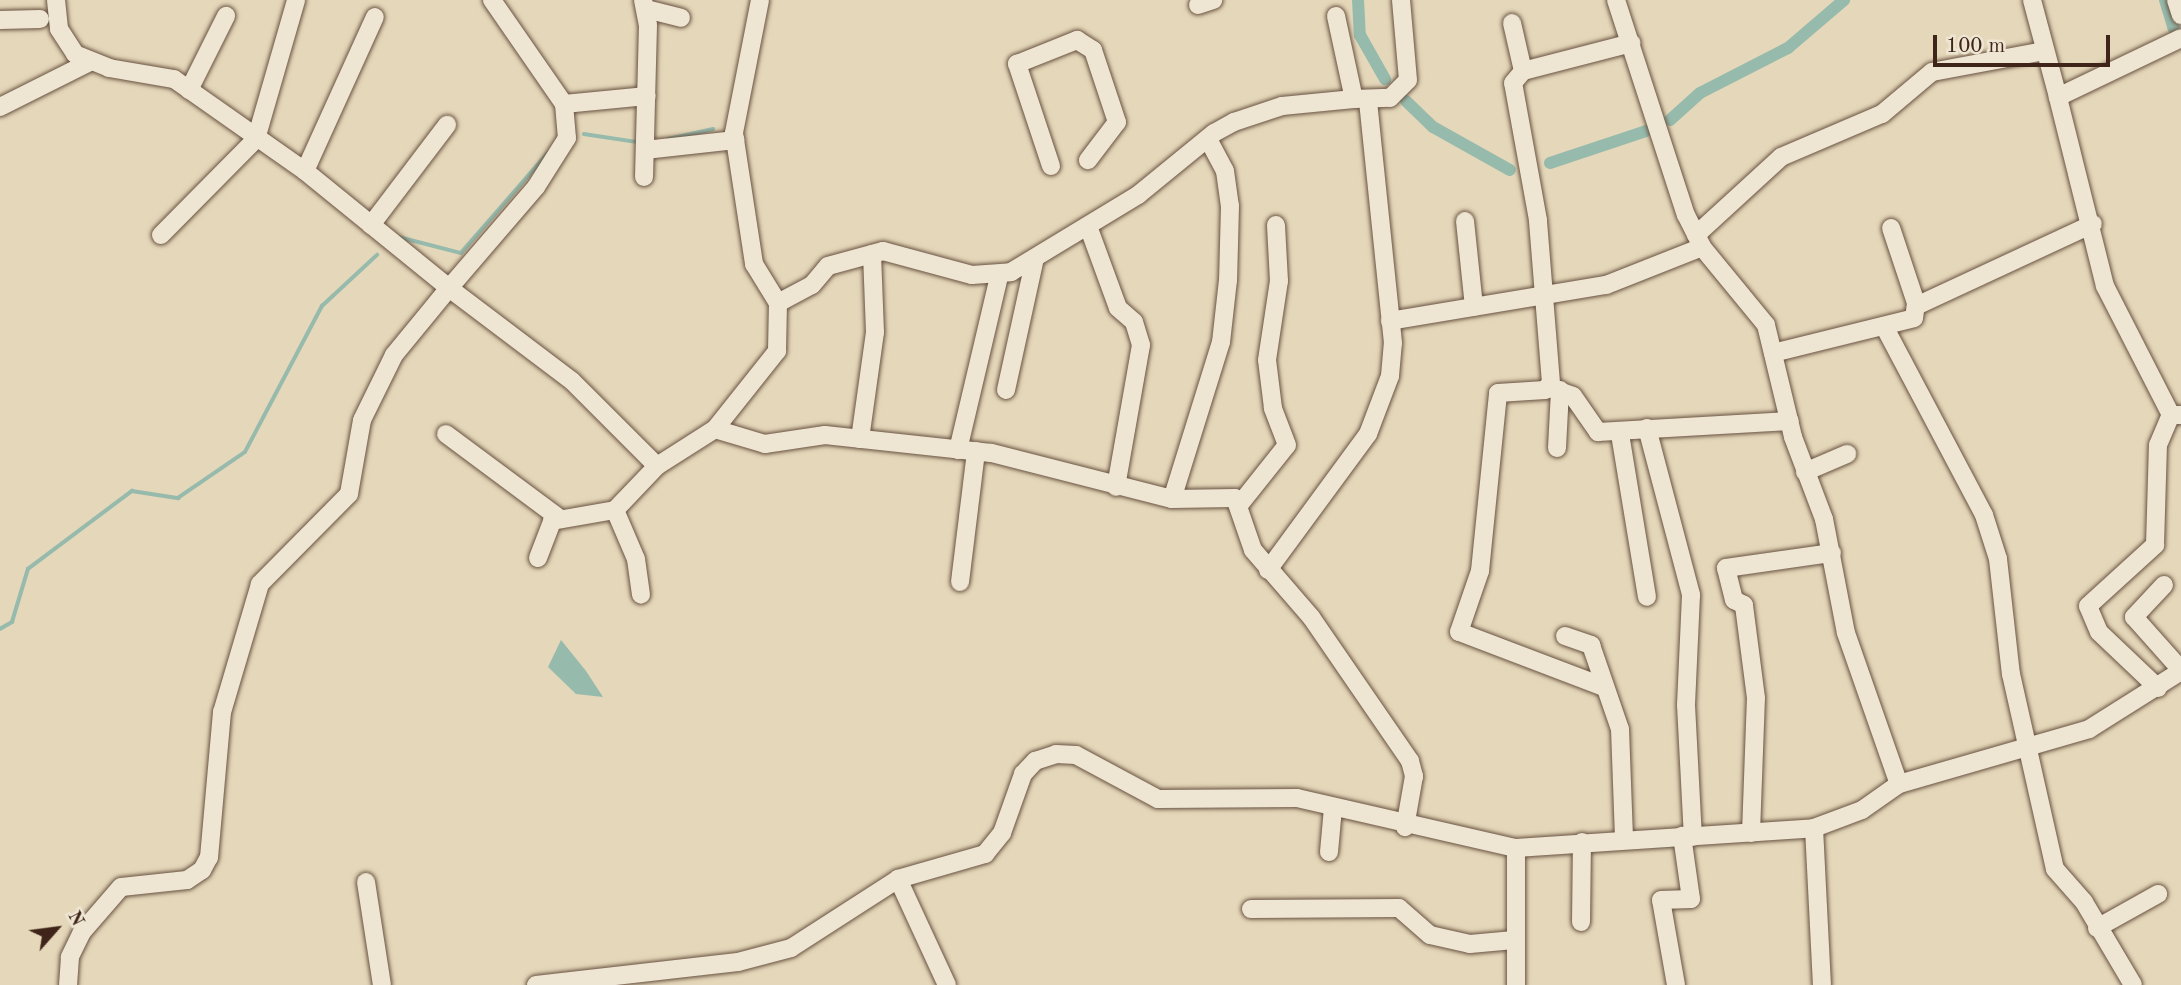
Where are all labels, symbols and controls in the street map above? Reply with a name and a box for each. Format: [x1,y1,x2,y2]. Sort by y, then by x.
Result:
scale bar [1936,21,2113,65]
text: 100 m [1946,36,2005,57]
north arrow [21,894,91,964]
text: N [63,908,87,930]

